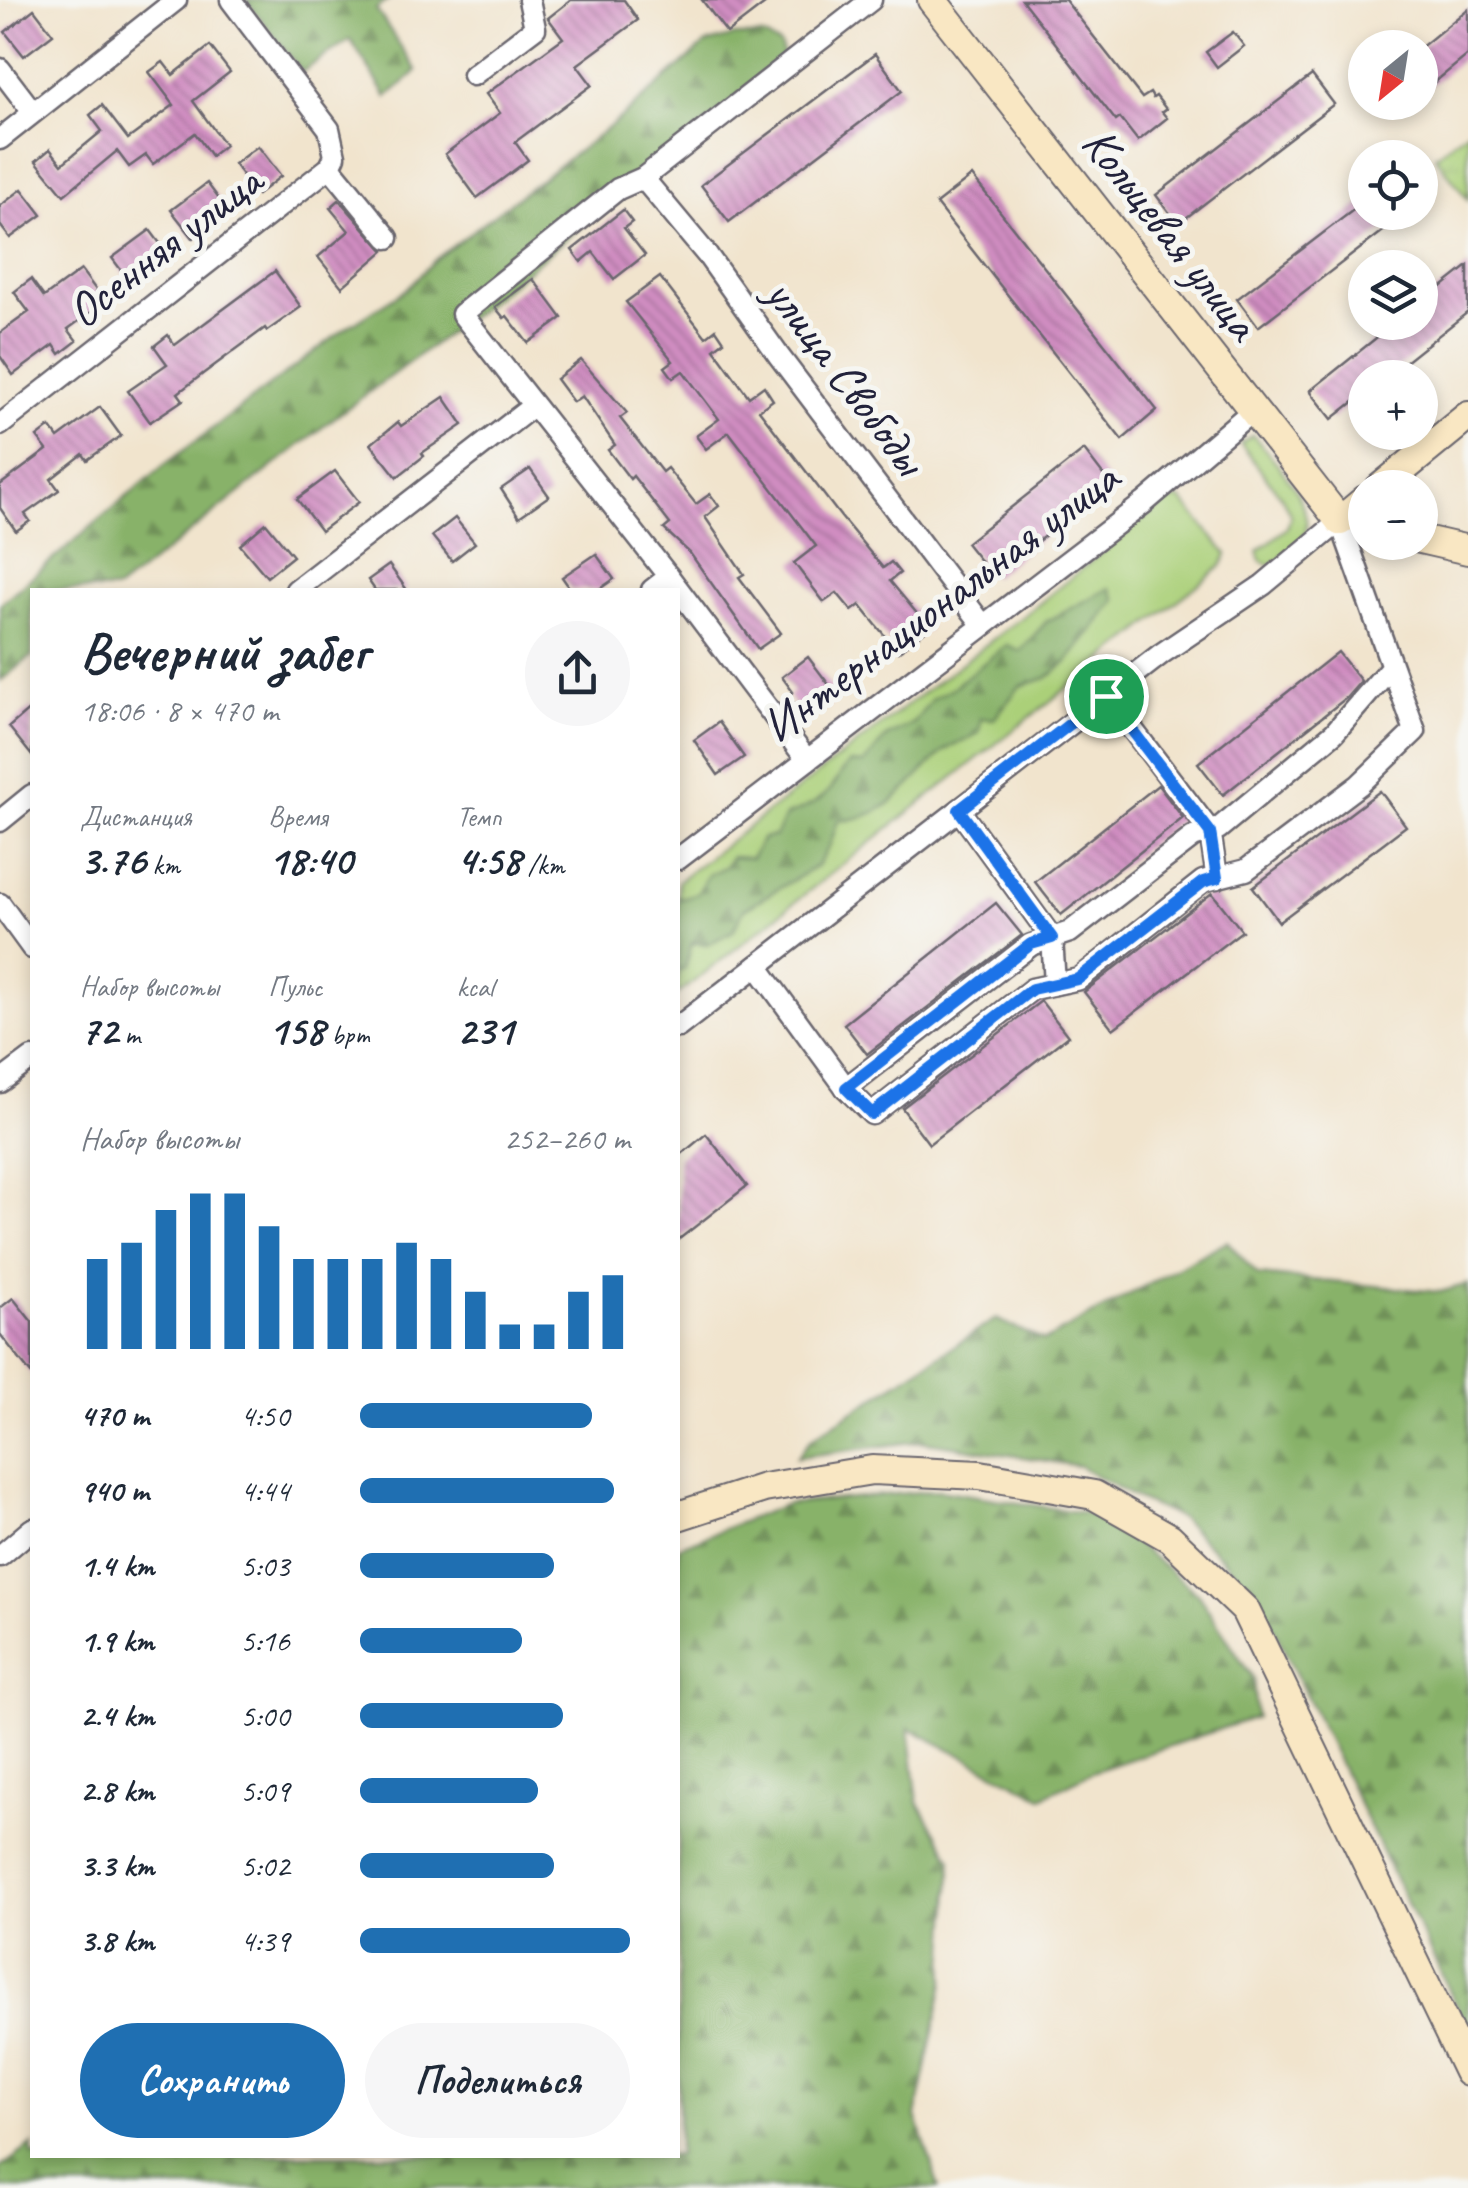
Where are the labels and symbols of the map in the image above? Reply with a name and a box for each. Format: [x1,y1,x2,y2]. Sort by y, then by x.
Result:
north arrow [1348,30,1438,120]
street label: Кольцевая улица [1069,115,1274,354]
street label: Осенняя улица [55,149,277,341]
street label: улица Свободы [751,263,942,489]
street label: Интернациональная улица [749,446,1133,756]
pin [1064,654,1149,739]

